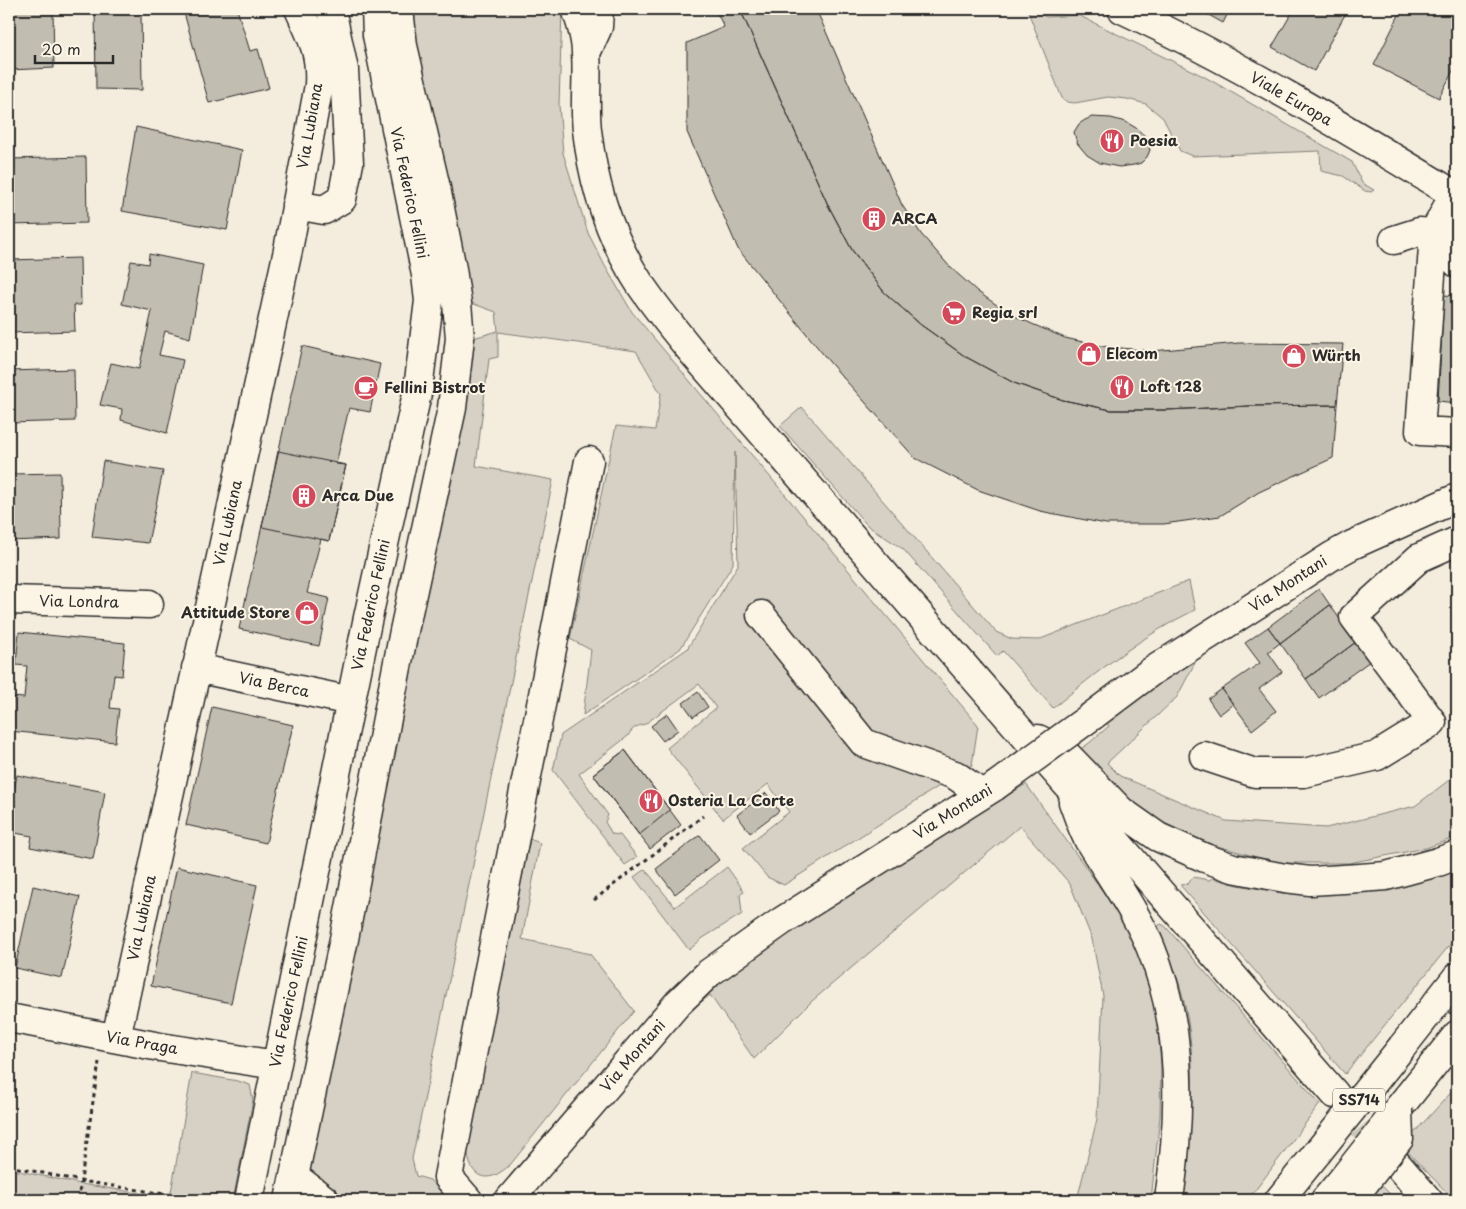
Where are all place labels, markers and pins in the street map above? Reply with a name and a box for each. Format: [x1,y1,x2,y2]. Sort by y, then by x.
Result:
restaurant icon: Poesia [1099,128,1125,154]
place label: Poesia [1130,128,1179,151]
building icon: ARCA [861,206,887,232]
place label: ARCA [892,206,938,229]
supermarket icon: Regia srl [941,300,967,326]
place label: Regia srl [972,300,1038,323]
shop icon: Elecom [1076,341,1102,367]
place label: Elecom [1106,341,1158,364]
shop icon: Würth [1281,343,1307,369]
place label: Würth [1312,343,1361,366]
restaurant icon: Loft 128 [1109,374,1135,400]
place label: Loft 128 [1140,374,1202,397]
cafe icon: Fellini Bistrot [353,375,379,401]
place label: Fellini Bistrot [384,375,485,398]
building icon: Arca Due [291,483,317,509]
place label: Arca Due [321,483,394,506]
place label: Attitude Store [180,600,290,623]
shop icon: Attitude Store [294,600,320,626]
restaurant icon: Osteria La Corte [638,788,664,814]
place label: Osteria La Corte [668,788,794,811]

